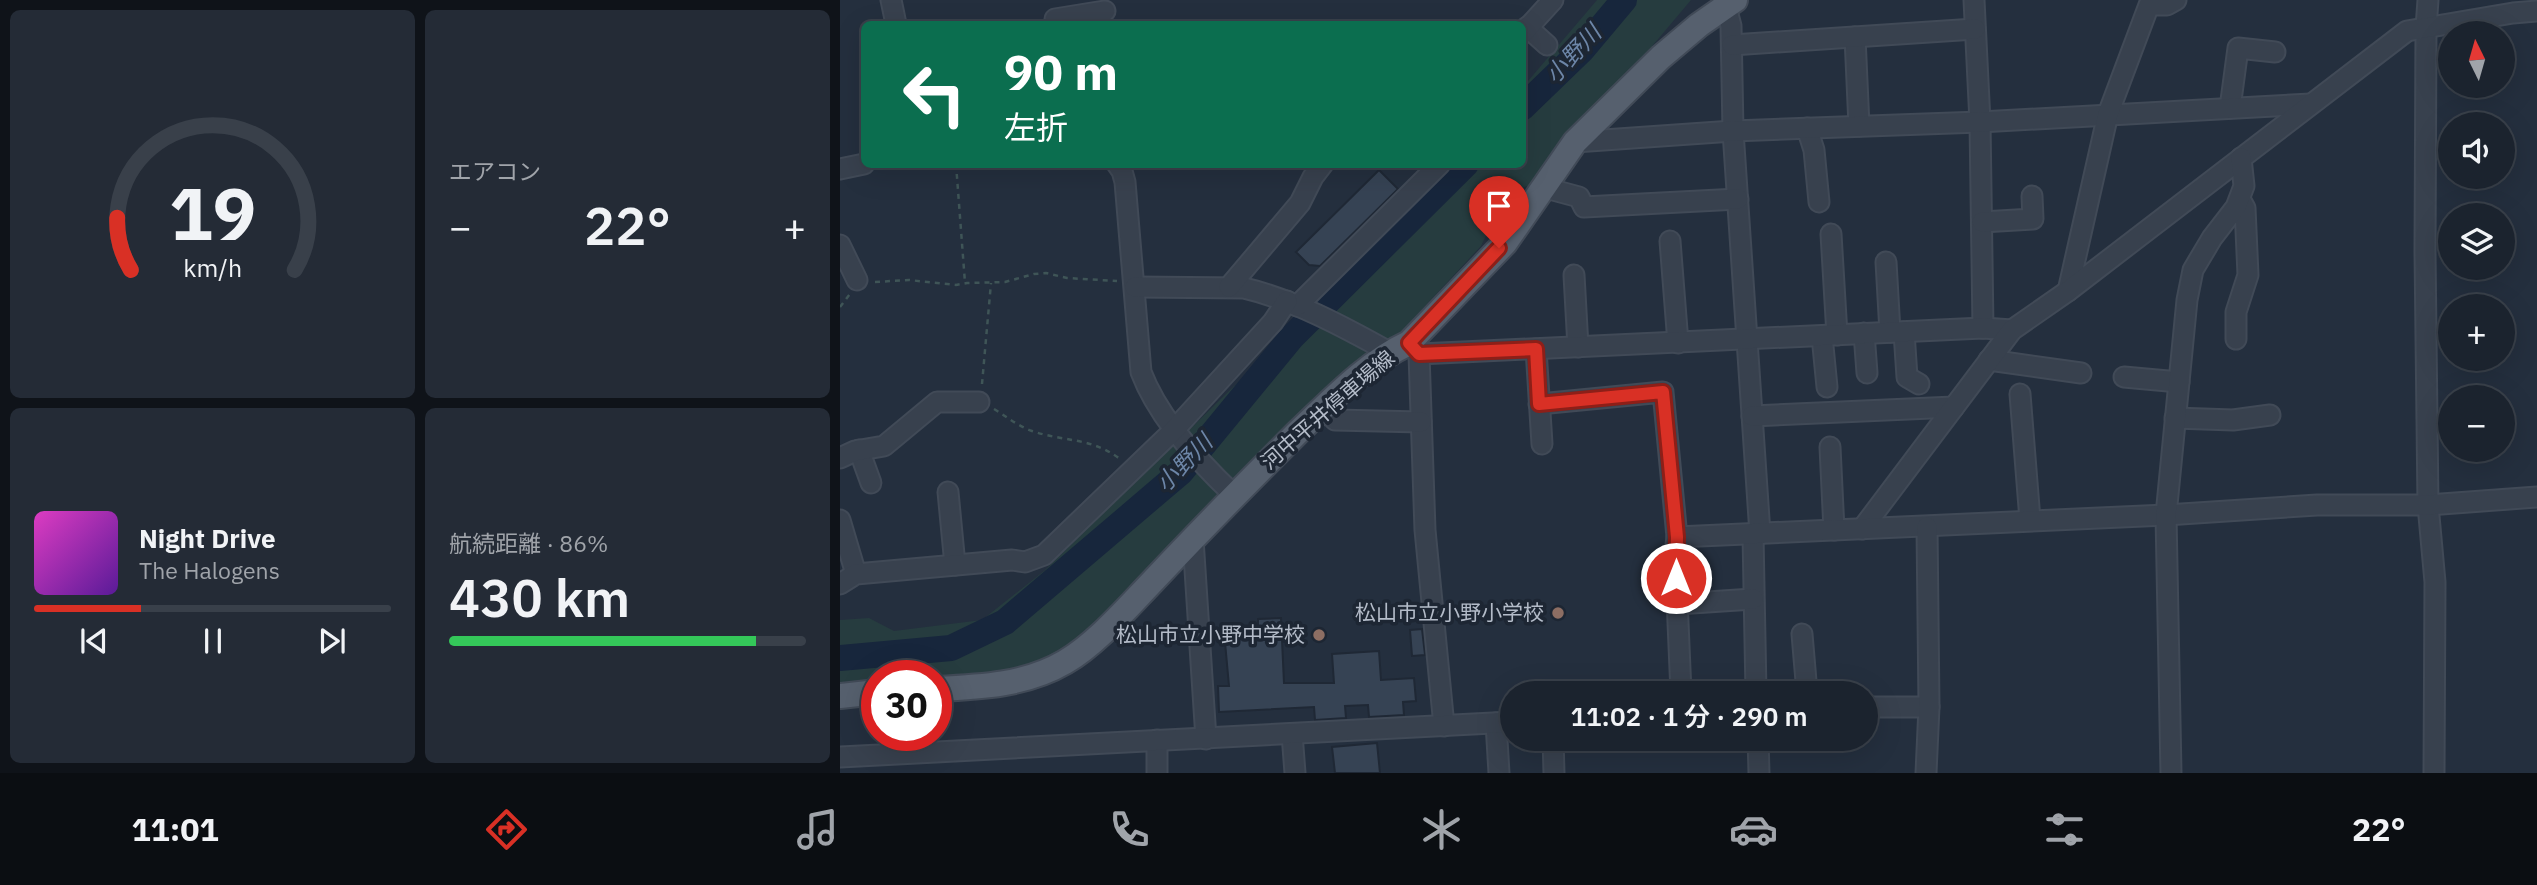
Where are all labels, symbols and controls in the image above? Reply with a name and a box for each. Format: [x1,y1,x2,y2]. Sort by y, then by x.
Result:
water label: 小野川 [1538,16,1609,89]
north arrow [2438,21,2515,98]
map controls [2438,21,2515,462]
text: 90 m [1004,40,1118,103]
icon: left [889,49,980,140]
text: 左折 [1004,106,1068,148]
button: sound [2438,112,2515,189]
text: エアコン [449,156,541,186]
text: 19 [169,165,256,260]
pin [1469,176,1529,248]
icon: arrive [1480,187,1518,225]
text: 22° [584,192,671,259]
text: − [449,202,472,251]
text: + [783,202,806,251]
button: layers [2438,203,2515,280]
text: km/h [183,251,242,284]
button: + [2438,294,2515,371]
street label: 河中平井停車場線 [1255,344,1400,475]
button: − [2438,385,2515,462]
water label: 小野川 [1149,425,1220,498]
text: Night Drive [139,521,276,555]
text: 航続距離 · 86% [449,528,608,558]
position arrow [1639,541,1713,615]
text: The Halogens [139,555,280,585]
text: 430 km [449,564,630,631]
place label: 松山市立小野小学校 [1355,598,1544,626]
marker: 松山市立小野小学校 [1550,605,1566,621]
place label: 松山市立小野中学校 [1116,620,1305,648]
icon: previous [75,622,113,660]
icon: pause [194,622,232,660]
icon: next [313,622,351,660]
marker: 松山市立小野中学校 [1311,627,1327,643]
speed limit sign: 30 [861,660,952,751]
text: 11:02 · 1 分 · 290 m [1570,699,1808,733]
icon: directions [482,805,531,854]
icon: music [793,805,842,854]
icon: phone [1105,805,1154,854]
icon: climate [1417,805,1466,854]
icon: car [1729,805,1778,854]
icon: filters [2040,805,2089,854]
text: 11:01 [131,808,219,850]
text: 22° [2352,808,2406,850]

